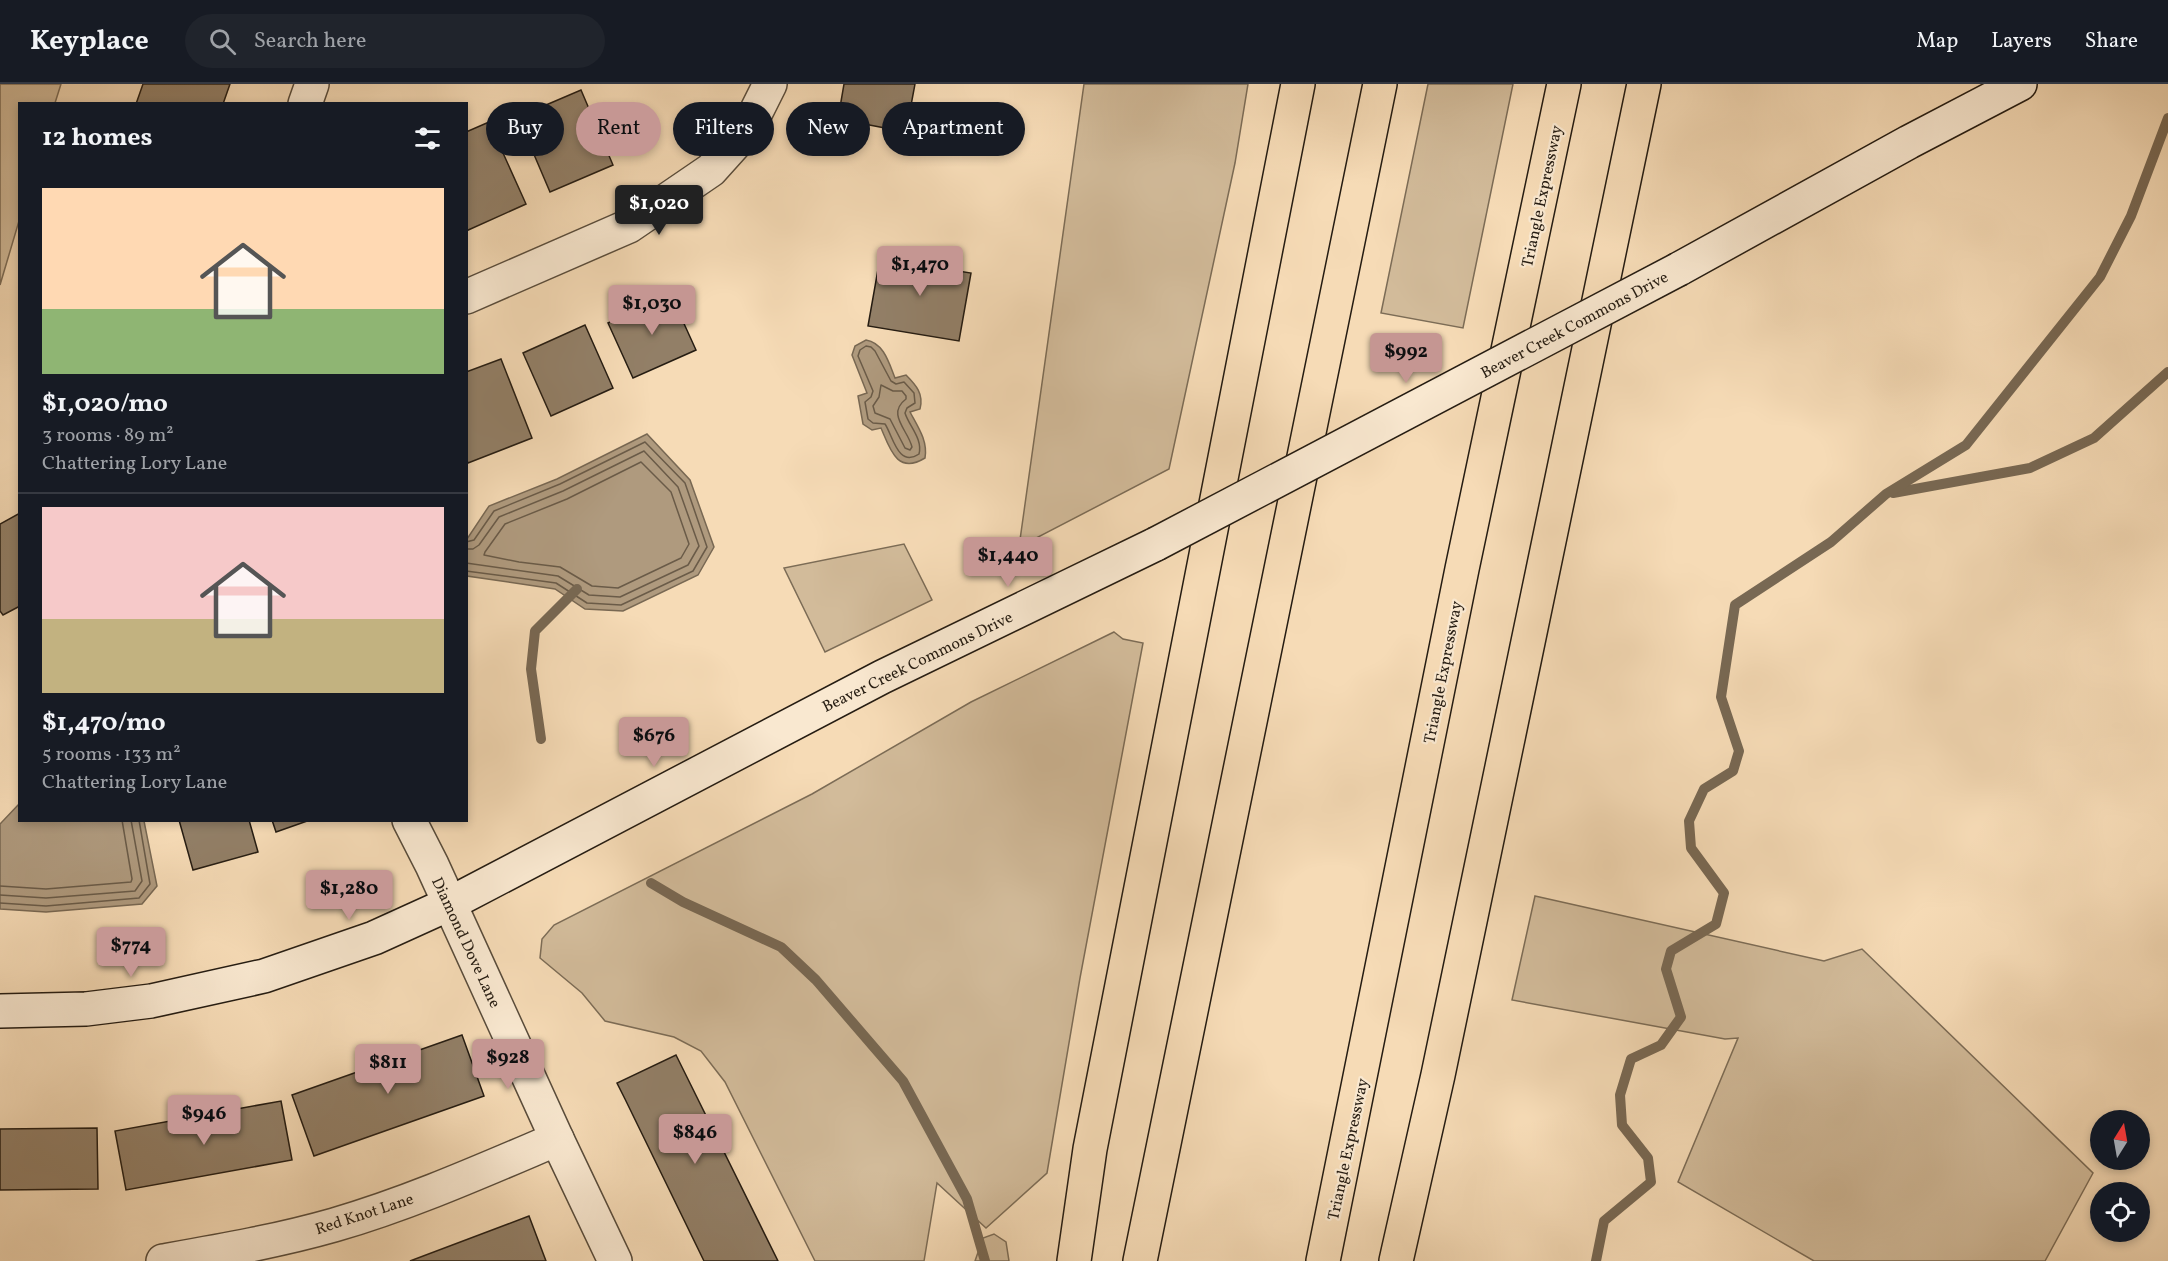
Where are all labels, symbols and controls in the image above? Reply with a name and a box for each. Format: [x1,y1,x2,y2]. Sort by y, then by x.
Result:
search box [185,14,605,68]
text: Keyplace [30,22,149,61]
icon: search [206,25,239,58]
text: Search here [254,26,366,57]
text: Map [1916,27,1958,56]
text: Layers [1991,27,2052,56]
text: Share [2085,27,2138,56]
chip: Buy [486,102,564,156]
chip: Rent [576,102,661,156]
chip: Filters [673,102,774,156]
chip: New [786,102,870,156]
chip: Apartment [882,102,1025,156]
text: 12 homes [42,120,153,156]
icon: filters [411,122,444,155]
street label: Triangle Expressway [1517,123,1569,270]
pin: $1,020 [610,185,708,236]
text: $1,020 [629,190,689,218]
icon: home [189,227,297,335]
pin: $1,470 [871,246,969,297]
text: $1,470 [891,251,949,279]
street label: Beaver Creek Commons Drive [1477,267,1673,385]
pin: $1,030 [603,285,701,336]
text: $1,030 [622,290,682,318]
pin: $992 [1370,333,1442,384]
text: $992 [1384,338,1428,366]
text: $1,020/mo [42,386,168,422]
text: 3 rooms · 89 m² [42,422,174,450]
text: Chattering Lory Lane [42,450,227,478]
pin: $1,440 [959,537,1057,588]
text: $1,440 [977,542,1039,570]
icon: home [189,546,297,654]
street label: Triangle Expressway [1419,599,1469,746]
street label: Beaver Creek Commons Drive [819,607,1017,719]
text: $1,470/mo [42,705,166,741]
pin: $676 [618,717,690,768]
text: $676 [633,722,675,750]
text: 5 rooms · 133 m² [42,741,181,769]
text: Chattering Lory Lane [42,769,227,797]
pin: $1,280 [300,870,398,921]
street label: Diamond Dove Lane [425,874,505,1012]
text: $1,280 [320,875,378,903]
pin: $774 [95,927,167,978]
text: $774 [111,932,151,960]
pin: $928 [472,1039,544,1090]
pin: $811 [352,1044,424,1095]
text: $928 [486,1044,530,1072]
text: $811 [369,1049,407,1077]
street label: Triangle Expressway [1323,1076,1375,1223]
pin: $946 [168,1095,240,1146]
text: $946 [182,1100,226,1128]
north arrow [2090,1110,2150,1170]
map controls [2090,1110,2150,1242]
pin: $846 [659,1114,731,1165]
text: $846 [673,1119,717,1147]
button: locate [2090,1182,2150,1242]
street label: Red Knot Lane [313,1189,417,1241]

